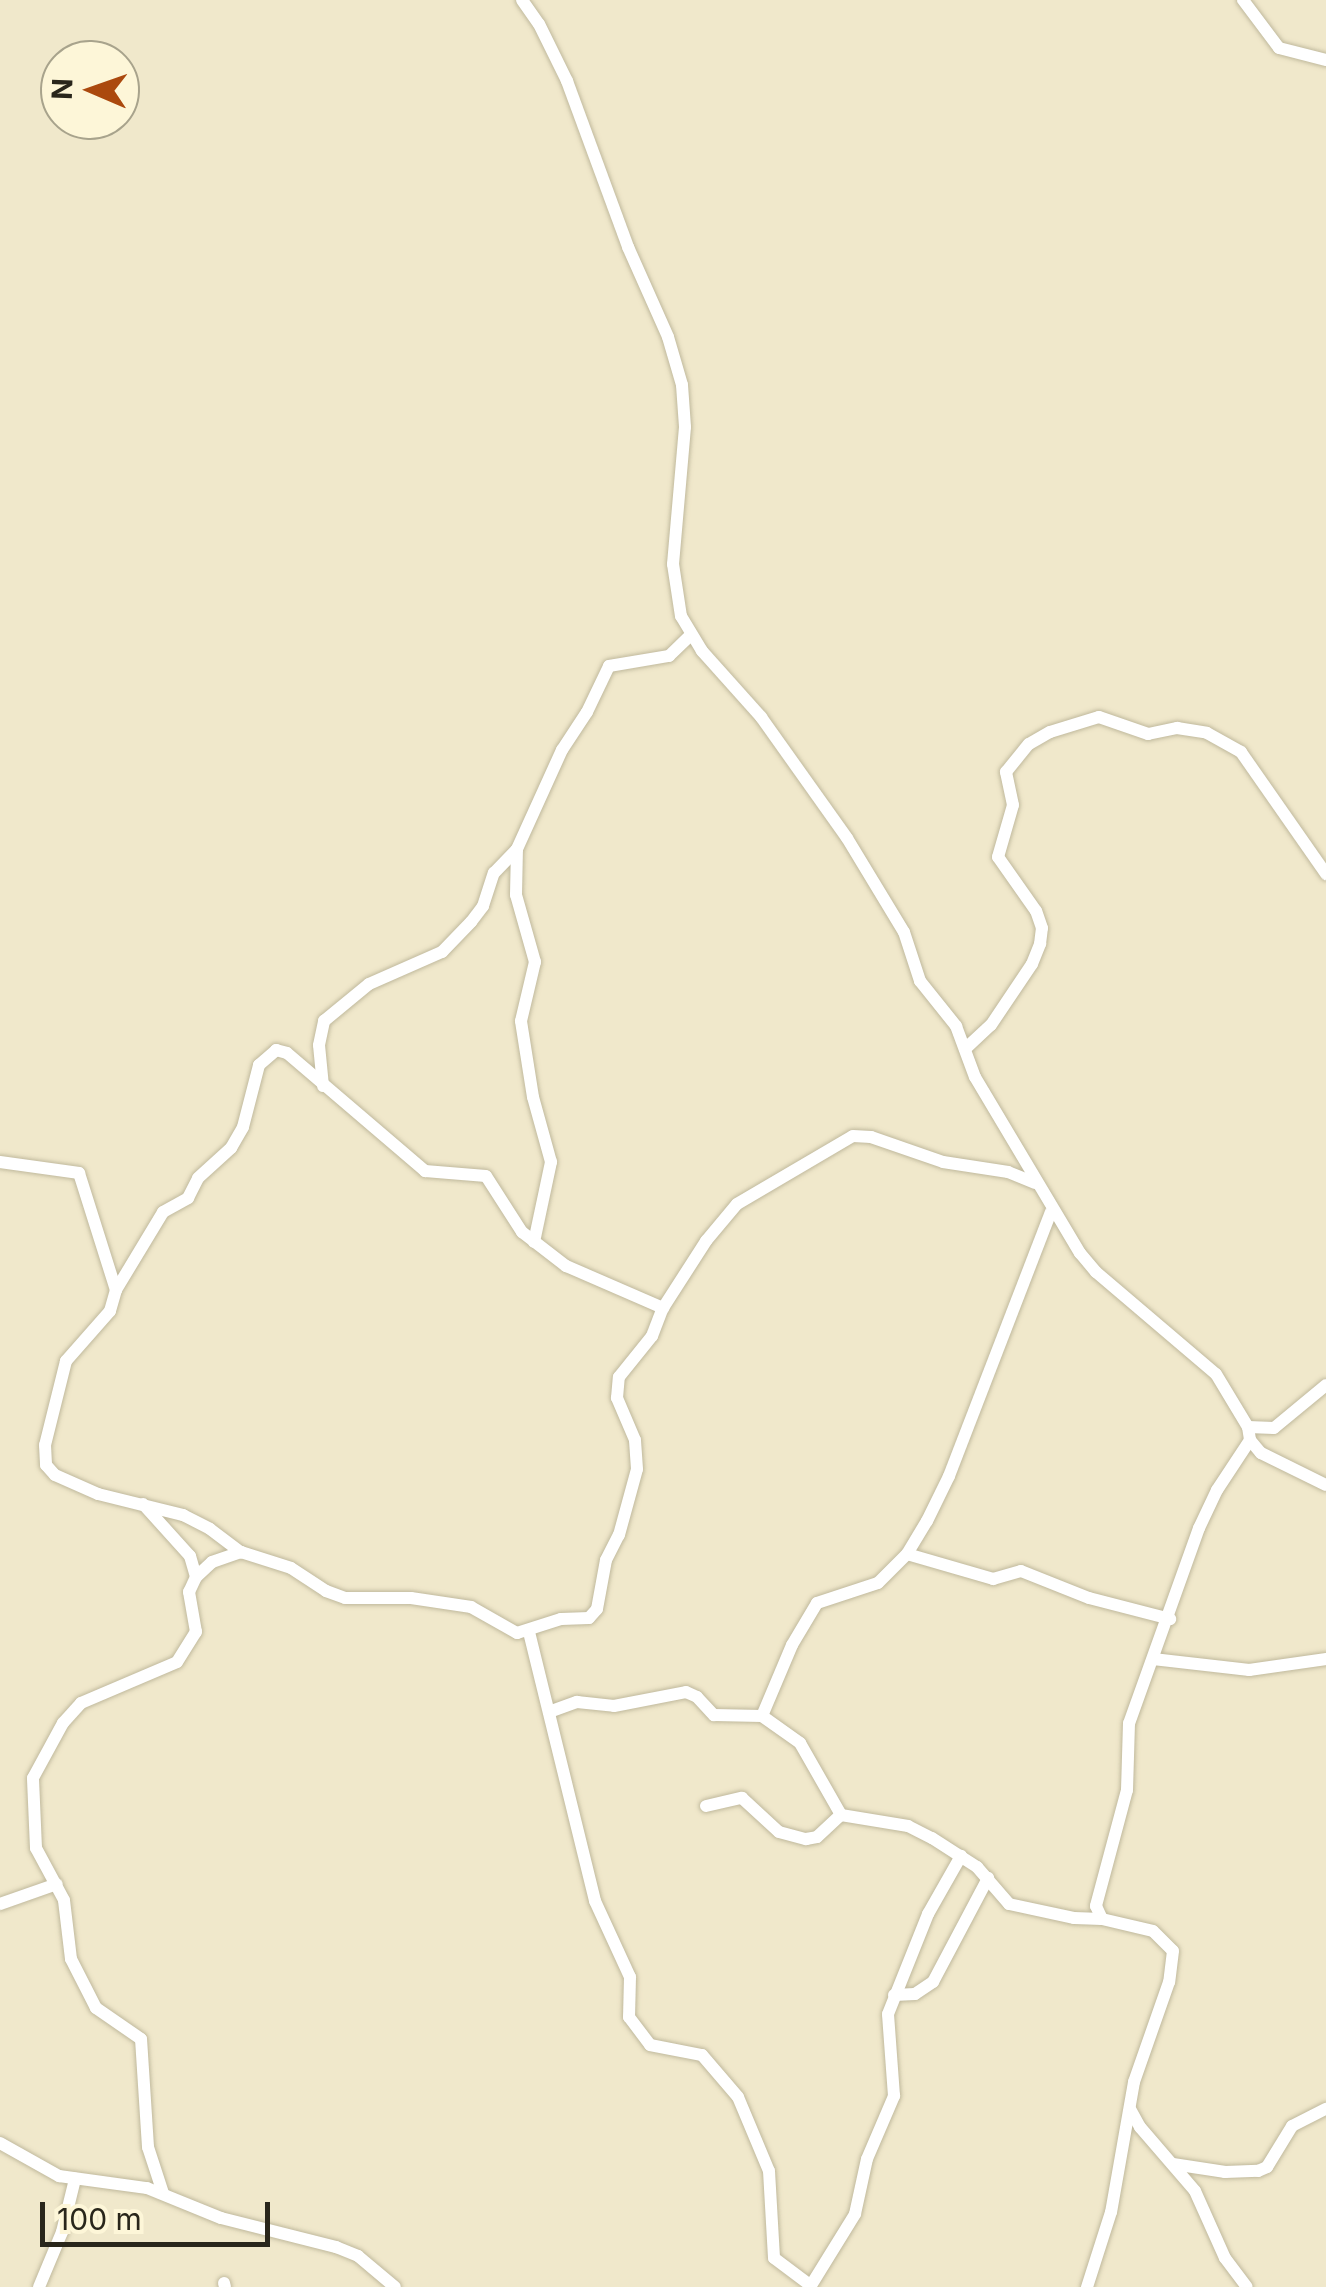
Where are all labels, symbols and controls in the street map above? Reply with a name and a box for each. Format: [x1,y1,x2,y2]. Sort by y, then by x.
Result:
north arrow [40,40,140,140]
text: N [45,78,79,100]
scale bar [45,2182,275,2244]
text: 100 m [57,2201,142,2237]

